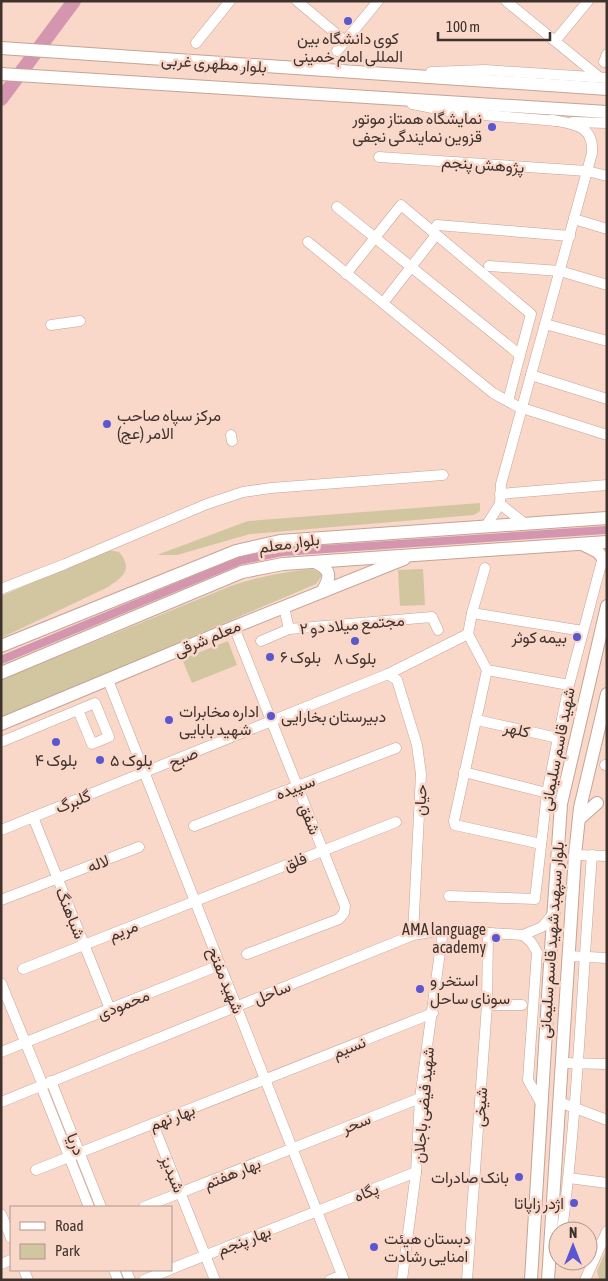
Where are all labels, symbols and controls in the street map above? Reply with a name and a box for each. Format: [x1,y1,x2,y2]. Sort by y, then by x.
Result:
scale bar [438,10,550,42]
marker: کوی دانشگاه بین المللی امام خمینی [342,15,354,27]
text: 100 m [446,18,480,35]
place label: کوی دانشگاه بین المللی امام خمینی [293,29,403,67]
street label: بلوار مطهری غربی [160,50,267,78]
place label: نمایشگاه همتاز موتور قزوین نمایندگی نجفی [351,109,482,147]
marker: نمایشگاه همتاز موتور قزوین نمایندگی نجفی [486,121,498,133]
street label: پژوهش پنجم [441,152,525,179]
place label: مرکز سپاه صاحب الامر (عج) [117,406,221,445]
marker: مرکز سپاه صاحب الامر (عج) [101,418,113,430]
street label: بلوار معلم [257,530,321,558]
street label: مجتمع میلاد دو ۲ [299,610,406,641]
street label: معلم شرقی [171,616,244,662]
place label: بیمه کوثر [511,628,567,648]
marker: بیمه کوثر [571,631,583,643]
marker: بلوک ۸ [349,635,361,647]
place label: بلوک ۶ [280,648,321,668]
place label: بلوک ۸ [334,649,376,669]
marker: بلوک ۶ [264,651,276,663]
street label: شهید قاسم سلیمانی [536,686,580,813]
place label: اداره مخابرات شهید بابایی [179,702,259,740]
place label: دبیرستان بخارایی [281,707,386,727]
marker: دبیرستان بخارایی [265,710,277,722]
marker: اداره مخابرات شهید بابایی [163,714,175,726]
street label: کلهر [501,717,532,743]
marker: بلوک ۴ [50,736,62,748]
street label: صبح [166,743,201,774]
place label: بلوک ۴ [35,751,77,771]
place label: بلوک ۵ [110,751,153,771]
marker: بلوک ۵ [94,754,106,766]
street label: سپیده [273,771,318,806]
street label: حیان [410,784,431,816]
street label: گلبرگ [53,786,94,818]
street label: شفق [294,801,324,838]
street label: بلوار سپهبد شهید قاسم سلیمانی [535,841,570,1039]
street label: فلق [281,848,310,876]
street label: لاله [85,851,111,875]
street label: شباهنگ [52,885,89,942]
street label: مریم [106,916,141,946]
place label: AMA language academy [402,920,486,957]
marker: AMA language academy [490,932,502,944]
street label: شهید مفتح [202,944,248,1017]
place label: استخر و سونای ساحل [430,971,510,1009]
street label: ساحل [251,976,294,1009]
marker: استخر و سونای ساحل [414,983,426,995]
street label: محمودی [94,985,152,1024]
street label: نسیم [330,1032,369,1064]
street label: شهید فیضی باجلان [409,1046,439,1164]
street label: شیخی [470,1087,492,1128]
street label: بهار نهم [147,1100,198,1136]
street label: سحر [338,1109,374,1139]
street label: دریا [62,1130,89,1158]
street label: شبدیز [155,1152,189,1196]
street label: بهار هفتم [201,1154,264,1194]
place label: بانک صادرات [431,1168,509,1188]
marker: بانک صادرات [513,1171,525,1183]
street label: پگاه [351,1179,382,1208]
place label: اژدر زاپاتا [514,1194,564,1215]
marker: اژدر زاپاتا [568,1197,580,1209]
legend [10,1206,172,1271]
text: Road [55,1217,84,1234]
north arrow [548,1221,598,1271]
street label: بهار پنجم [215,1222,274,1261]
text: N [569,1225,577,1241]
place label: دبستان هیئت امنایی رشادت [384,1229,471,1267]
marker: دبستان هیئت امنایی رشادت [368,1241,380,1253]
text: Park [55,1242,80,1259]

